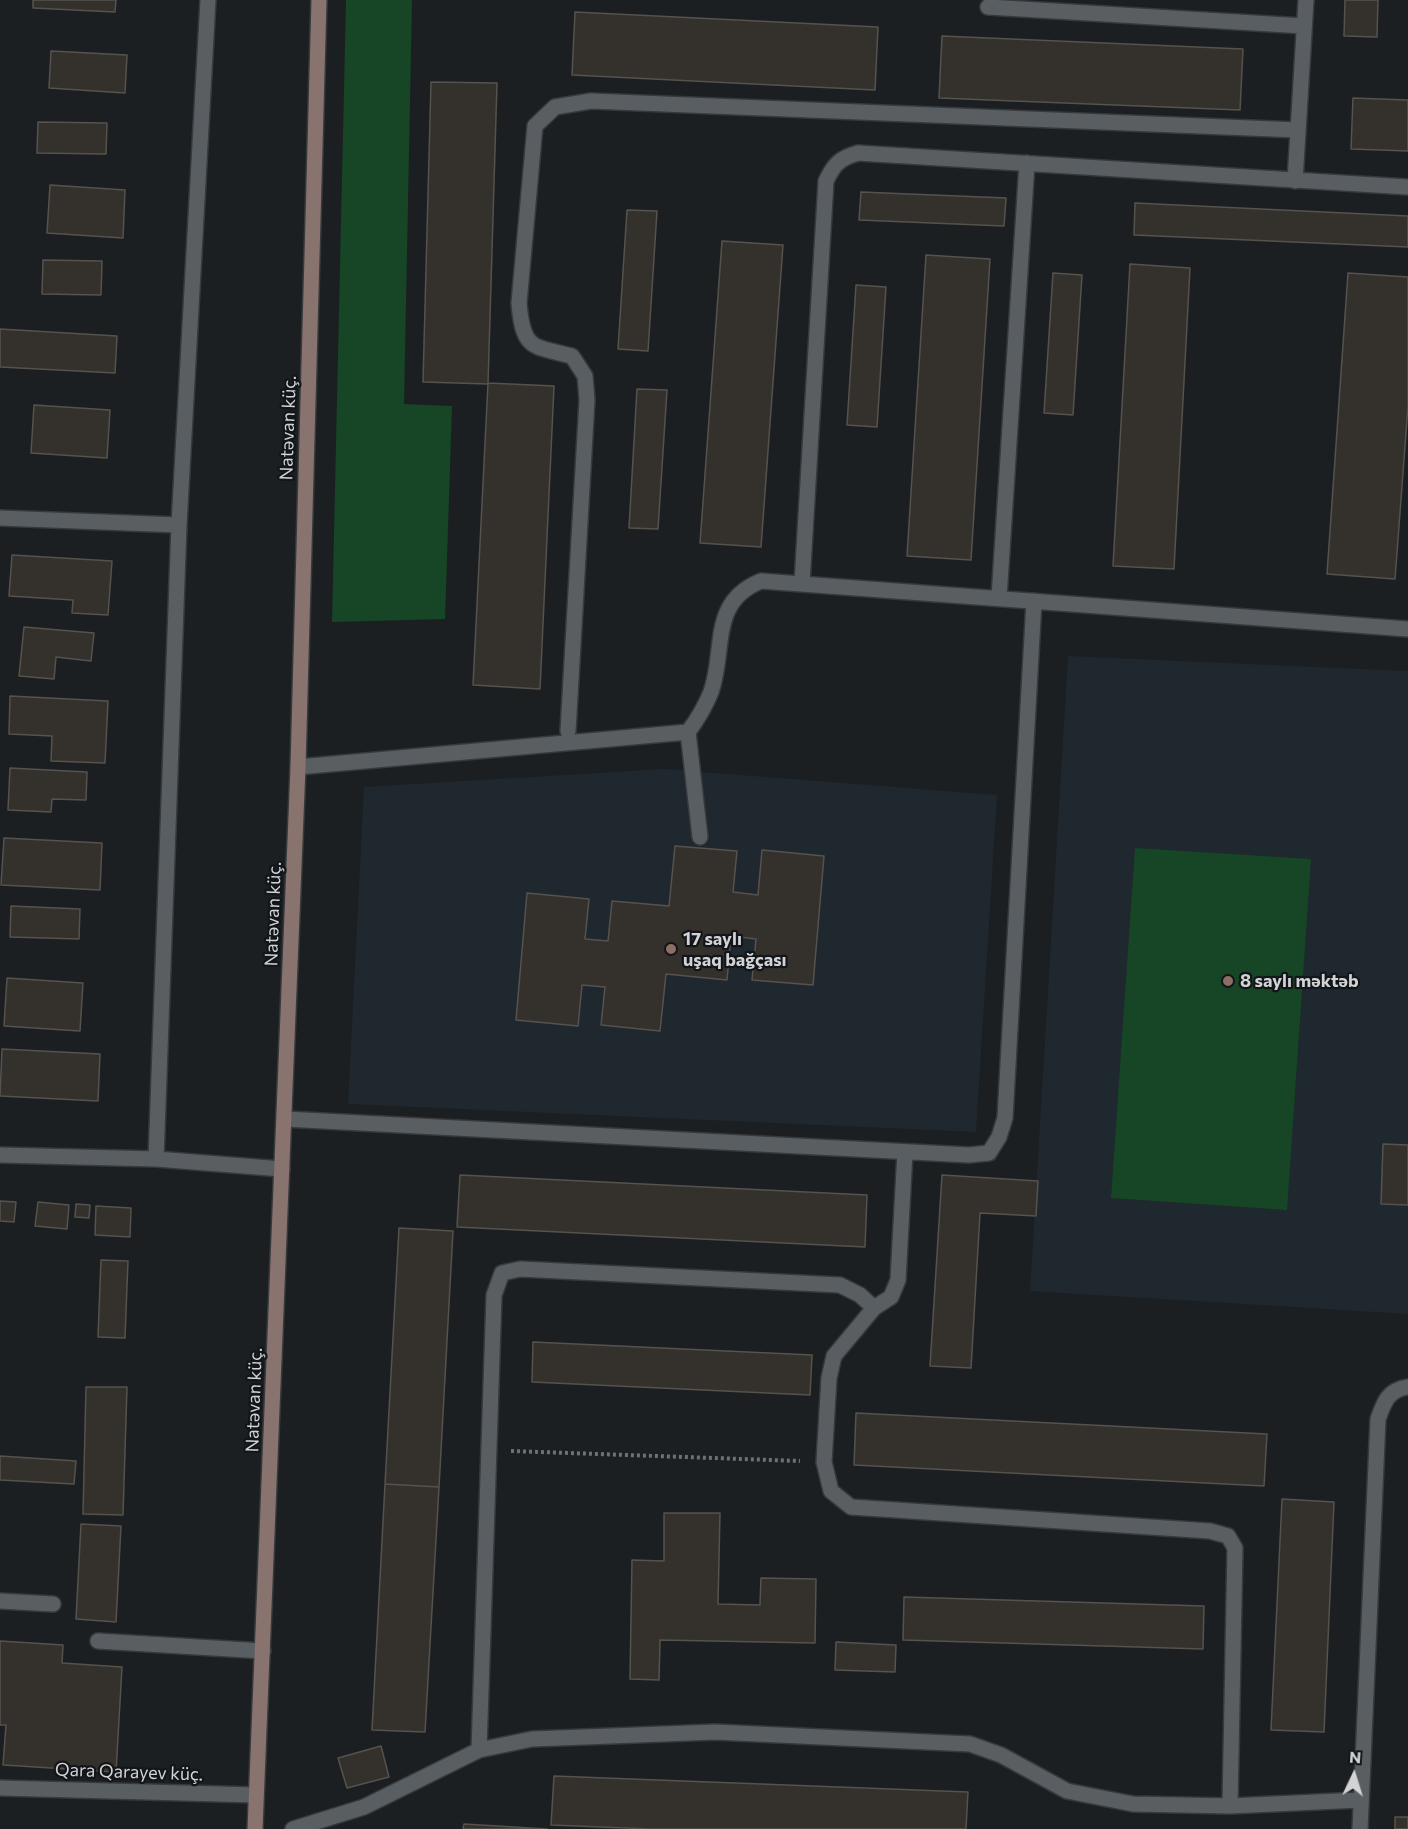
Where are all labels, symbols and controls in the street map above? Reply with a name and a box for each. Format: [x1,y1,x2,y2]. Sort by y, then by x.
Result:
street label: Natəvan küç. [275,375,301,481]
street label: Natəvan küç. [260,861,286,967]
place label: 17 saylı uşaq bağçası [683,928,787,970]
marker: 17 saylı uşaq bağçası [664,942,678,956]
place label: 8 saylı məktəb [1240,970,1359,992]
marker: 8 saylı məktəb [1221,974,1235,988]
street label: Natəvan küç. [241,1347,267,1453]
north arrow [1324,1745,1384,1805]
text: N [1349,1747,1362,1766]
street label: Qara Qarayev küç. [55,1759,203,1785]

